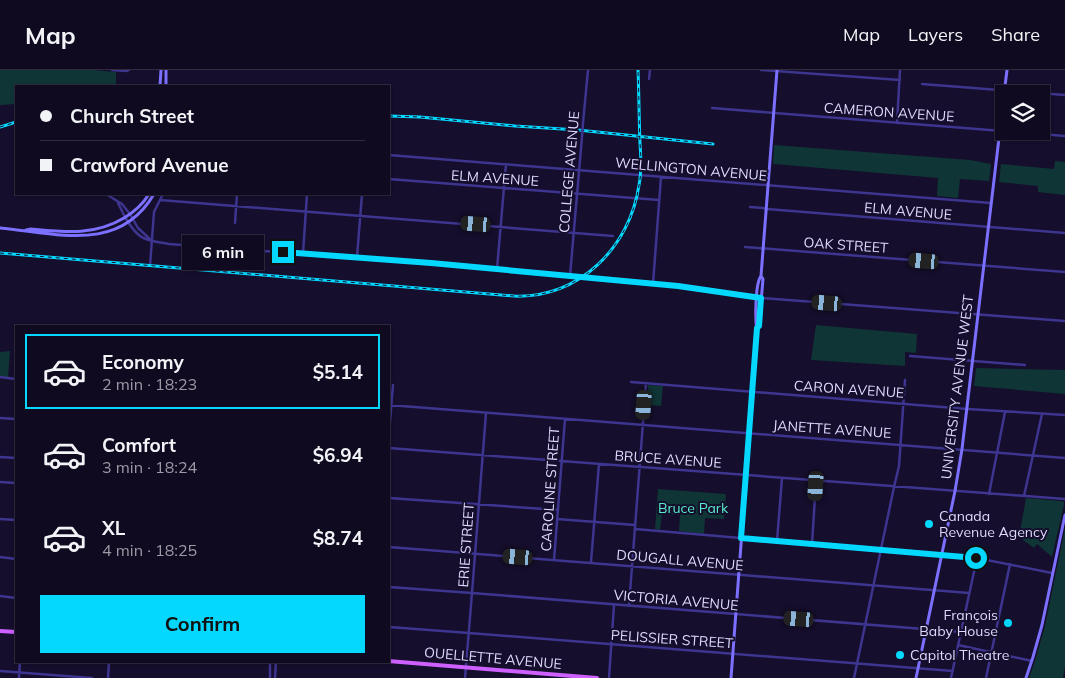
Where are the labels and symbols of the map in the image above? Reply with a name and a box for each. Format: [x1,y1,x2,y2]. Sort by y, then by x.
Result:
street label: CAMERON AVENUE [823,98,955,126]
street label: COLLEGE AVENUE [555,110,583,234]
street label: WELLINGTON AVENUE [614,153,768,185]
street label: ELM AVENUE [450,166,540,190]
street label: ELM AVENUE [863,198,953,224]
car [460,215,491,233]
street label: OAK STREET [803,233,889,257]
callout: 6 min [183,234,266,270]
route end [272,241,294,263]
car [908,252,939,270]
street label: UNIVERSITY AVENUE WEST [937,293,977,480]
car [811,294,842,312]
street label: CARON AVENUE [793,376,905,402]
car [635,390,652,420]
street label: JANETTE AVENUE [772,416,892,442]
street label: CAROLINE STREET [537,425,563,552]
street label: BRUCE AVENUE [614,446,722,472]
car [807,471,824,501]
park label: Bruce Park [658,499,729,517]
street label: ERIE STREET [454,502,478,588]
place label: Canada Revenue Agency [939,507,1048,541]
marker: Canada Revenue Agency [923,518,935,530]
street label: DOUGALL AVENUE [616,545,744,575]
route start [965,547,987,569]
car [502,548,533,566]
street label: VICTORIA AVENUE [613,586,739,614]
place label: François Baby House [919,606,998,640]
car [783,610,814,628]
marker: François Baby House [1002,617,1014,629]
street label: PELISSIER STREET [610,626,734,652]
street label: OUELLETTE AVENUE [423,643,563,673]
place label: Capitol Theatre [910,646,1009,664]
marker: Capitol Theatre [894,649,906,661]

